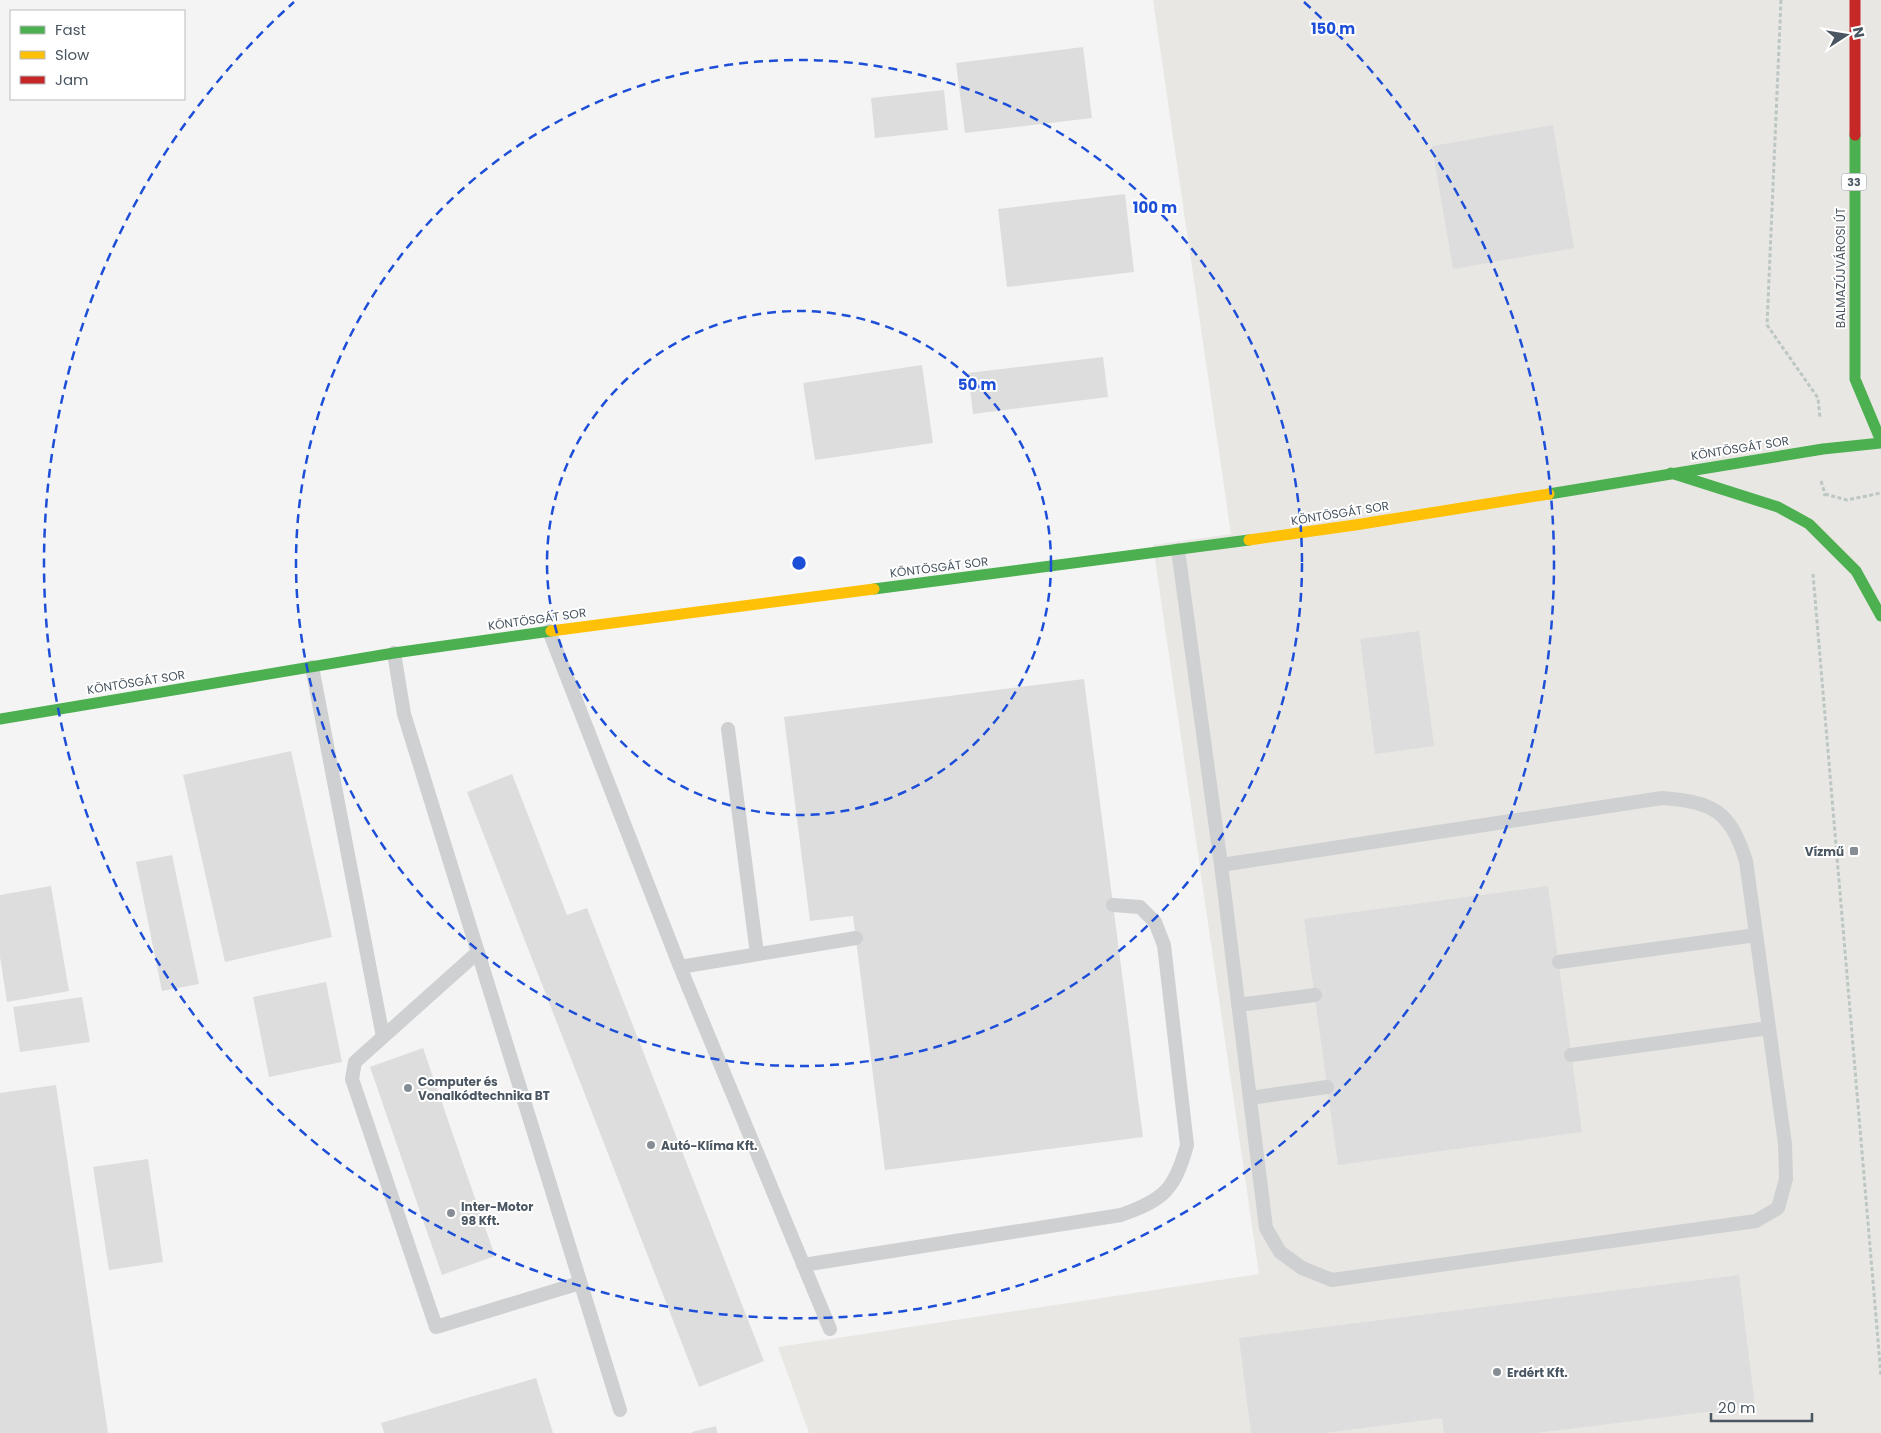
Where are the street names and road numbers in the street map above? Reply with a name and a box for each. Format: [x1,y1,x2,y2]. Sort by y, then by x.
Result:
road number: 33 [1842,173,1866,190]
street label: BALMAZÚJVÁROSI ÚT [1832,207,1849,328]
street label: KÖNTÖSGÁT SOR [1690,432,1790,464]
street label: KÖNTÖSGÁT SOR [1290,497,1390,529]
street label: KÖNTÖSGÁT SOR [889,553,989,581]
street label: KÖNTÖSGÁT SOR [487,604,587,634]
street label: KÖNTÖSGÁT SOR [86,666,186,698]

